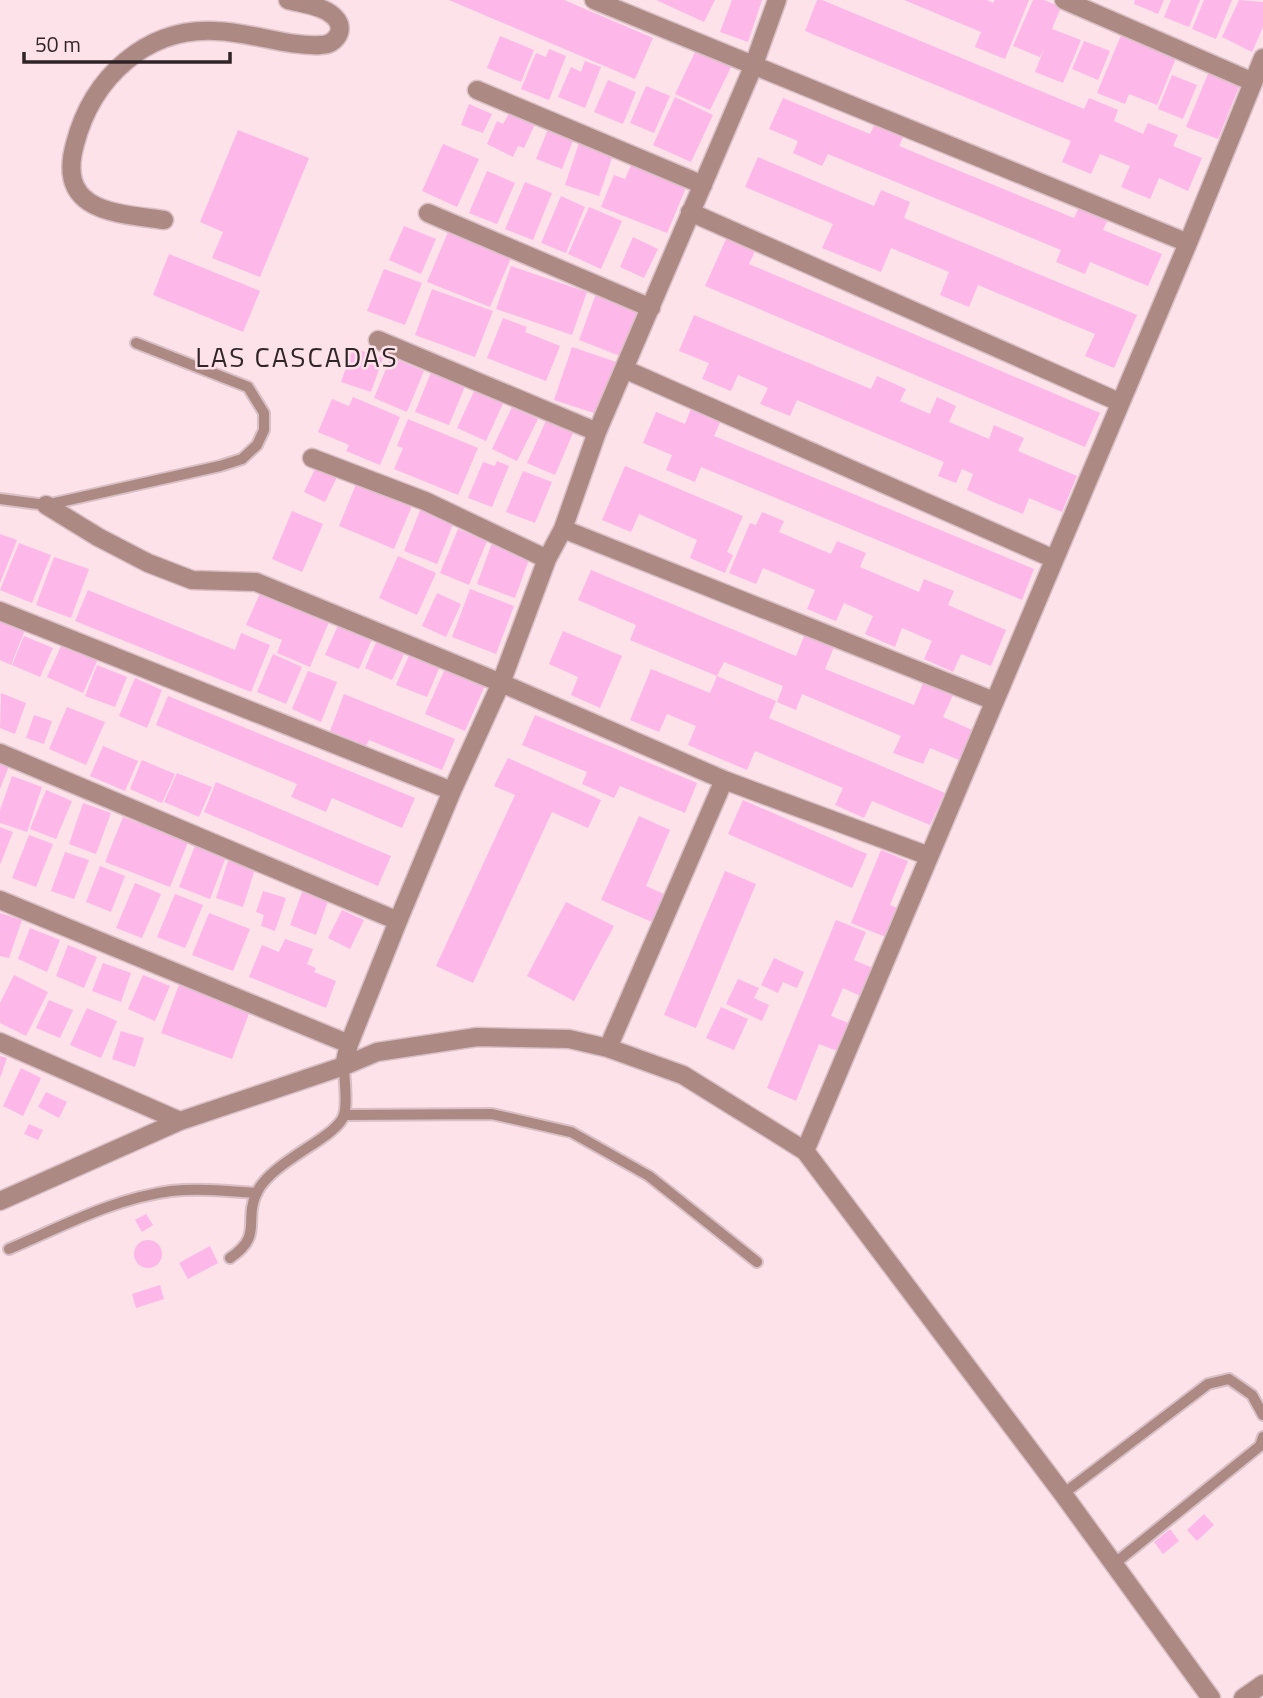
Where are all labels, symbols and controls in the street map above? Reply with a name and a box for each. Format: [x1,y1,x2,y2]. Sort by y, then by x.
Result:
scale bar [24,21,231,65]
text: 50 m [35,28,81,60]
district label: LAS CASCADAS [195,335,399,378]

